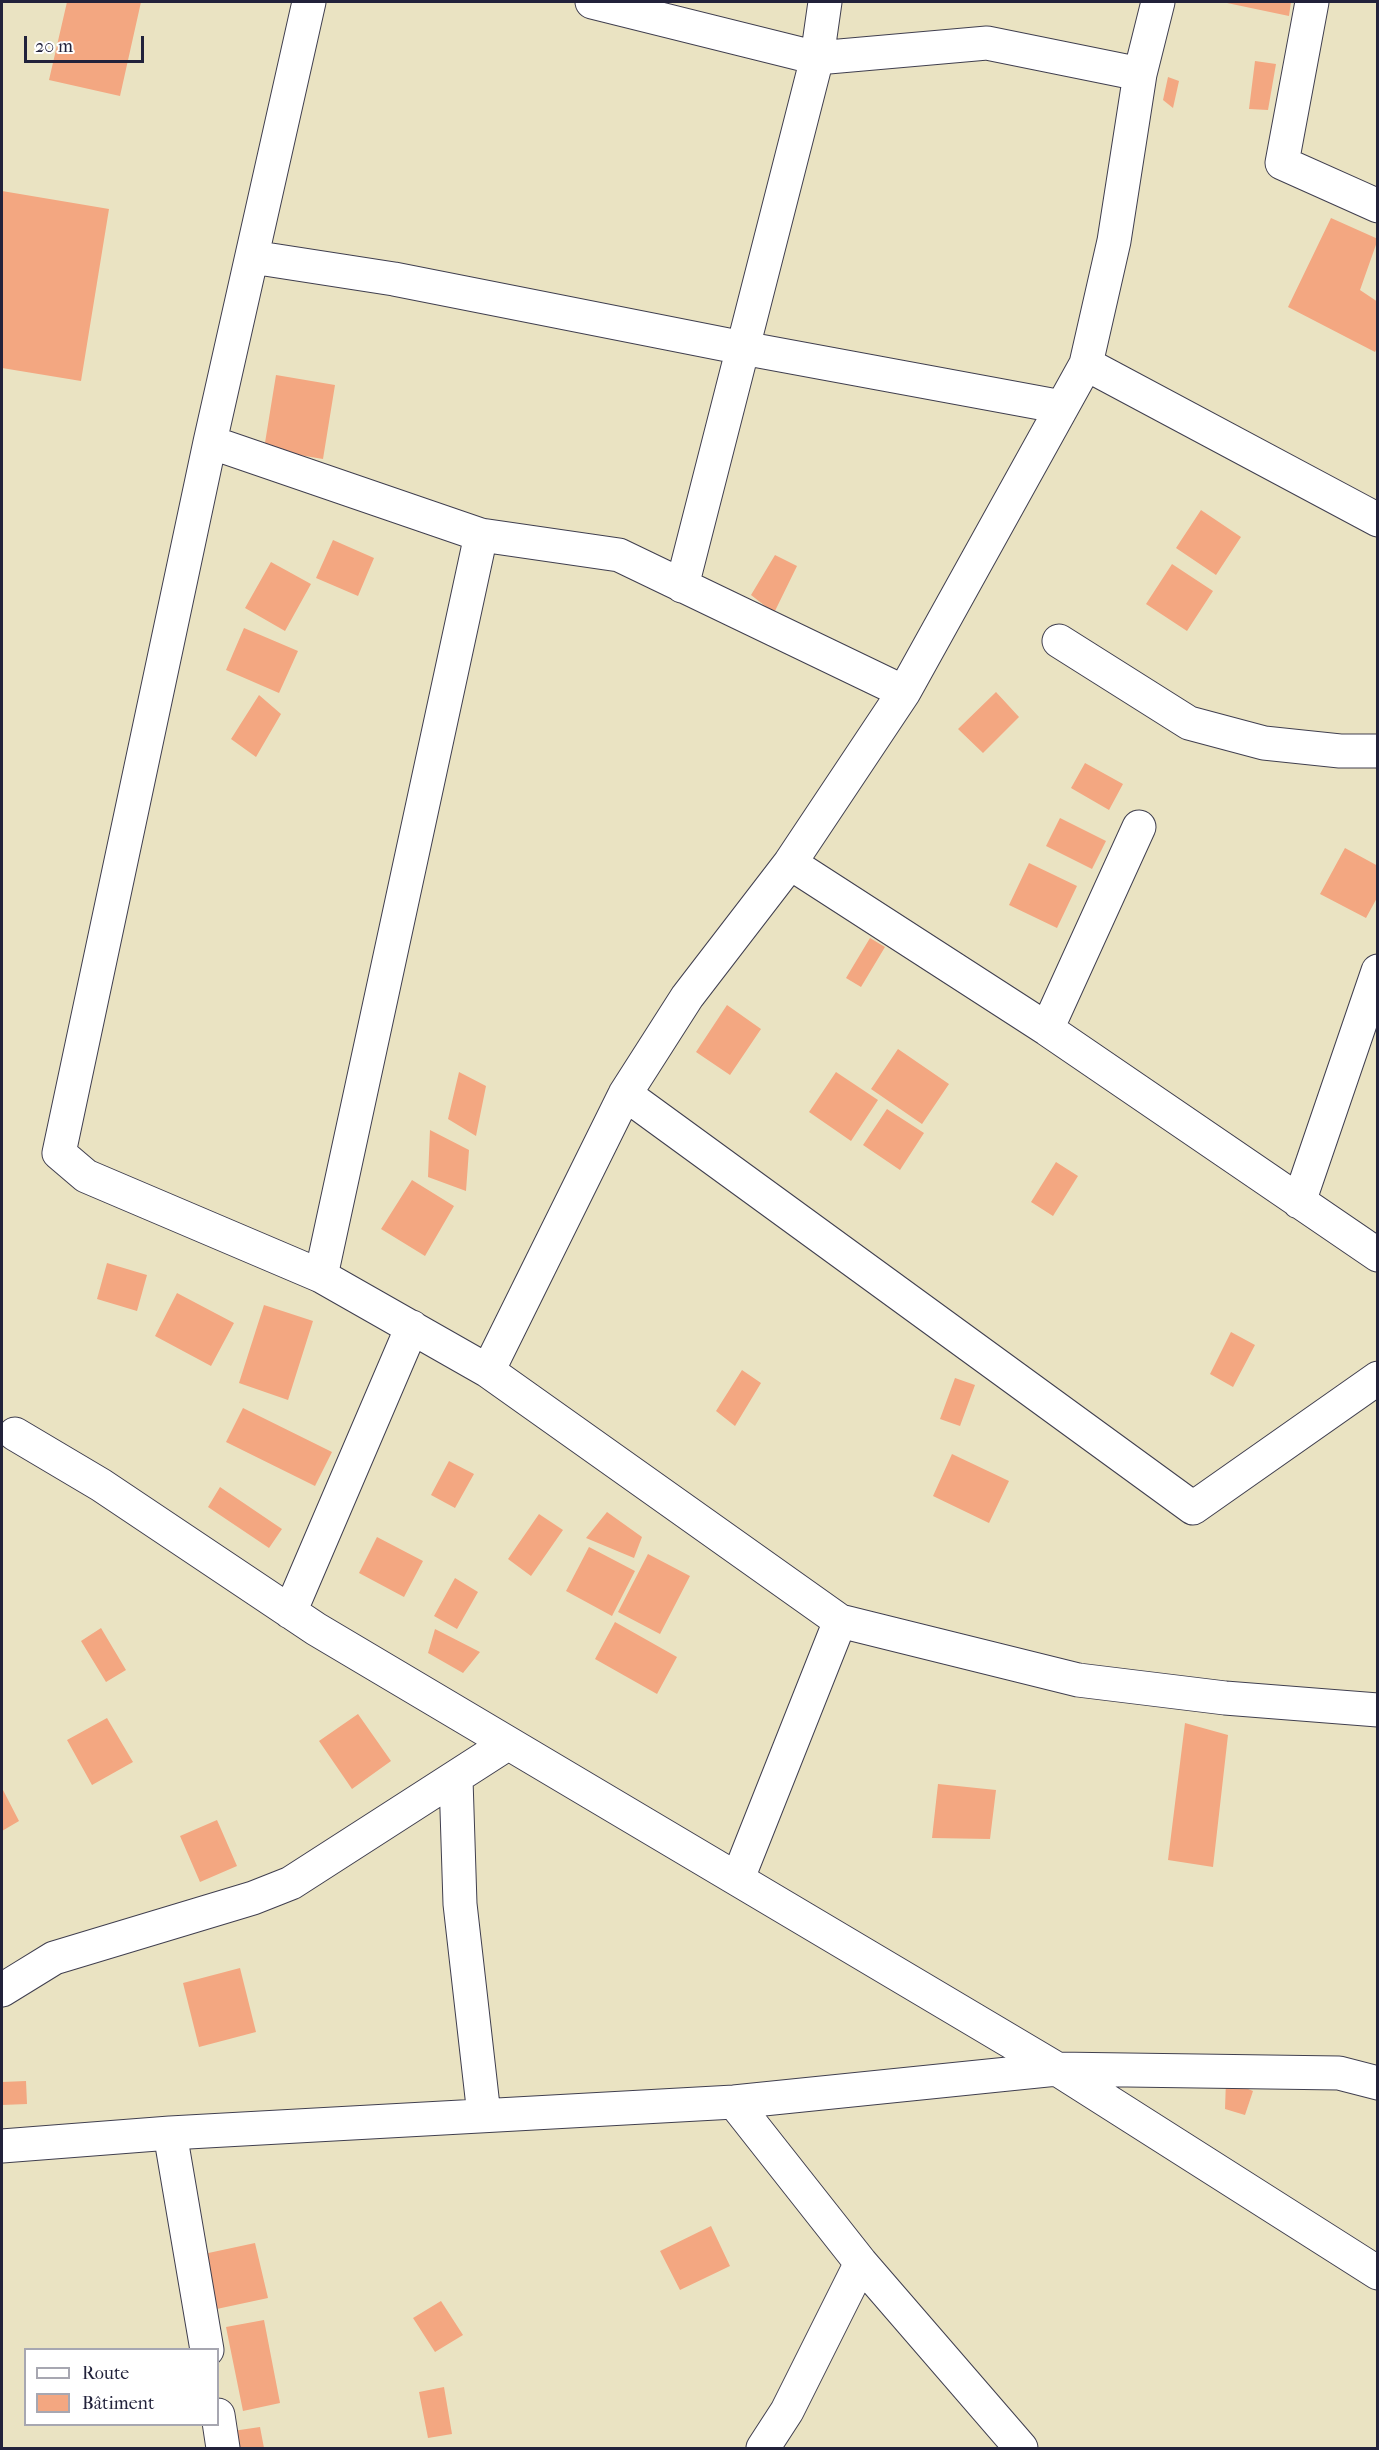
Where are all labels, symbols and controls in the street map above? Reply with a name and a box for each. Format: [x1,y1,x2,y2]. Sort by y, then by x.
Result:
scale bar [27,24,147,62]
text: 20 m [35,36,73,57]
legend [24,2348,219,2426]
text: Route [82,2363,129,2384]
text: Bâtiment [82,2393,154,2414]

